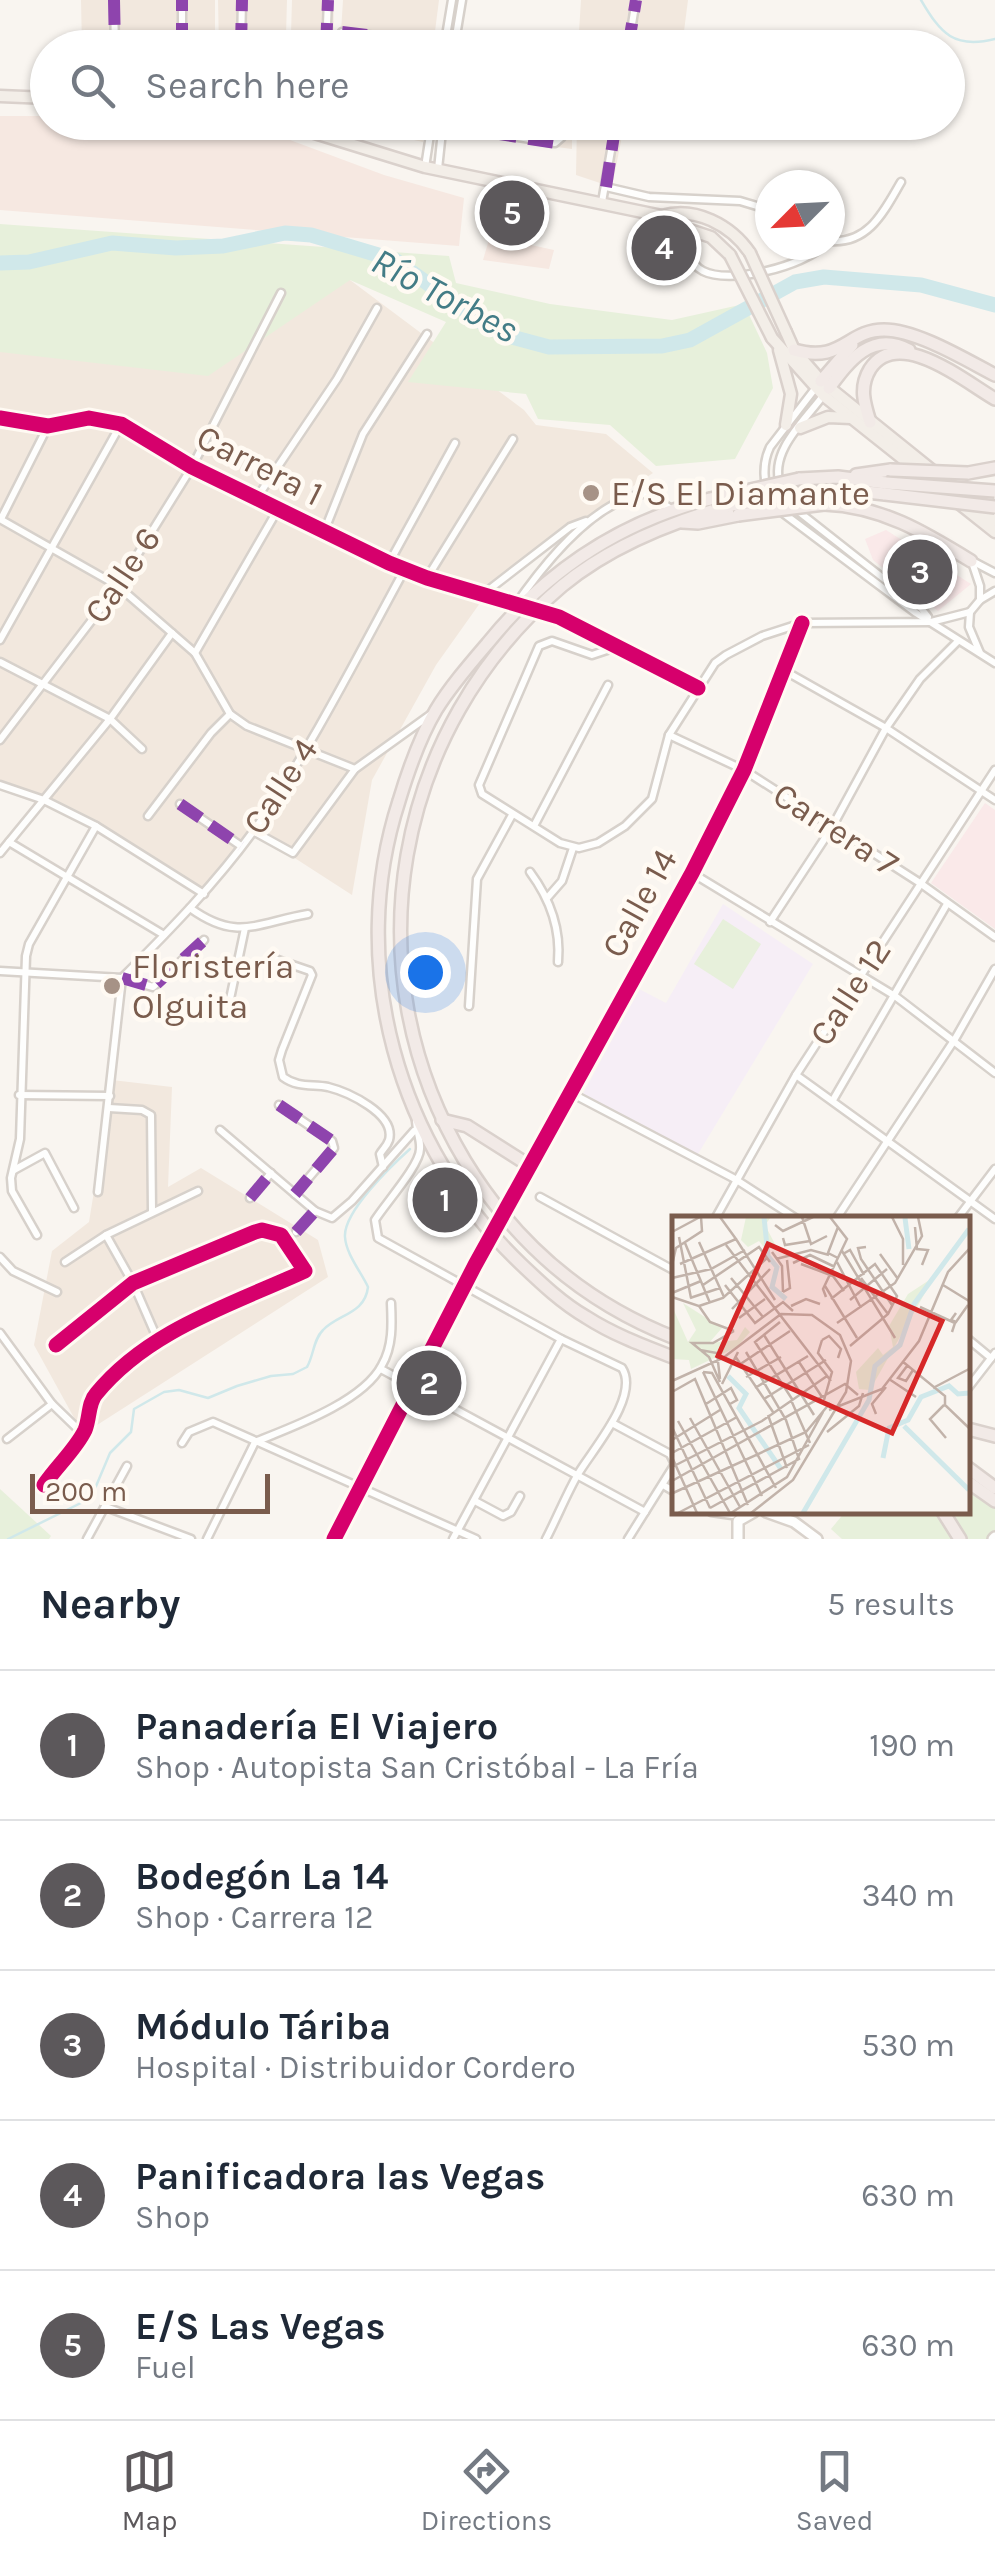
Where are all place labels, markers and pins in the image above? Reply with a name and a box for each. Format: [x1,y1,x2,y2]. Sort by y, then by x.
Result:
pin: 5 [480,176,544,250]
pin: 4 [632,210,696,286]
place label: E/S El Diamante [611,473,870,514]
marker: E/S El Diamante [580,482,602,504]
pin: 3 [888,534,952,610]
place label: Floristería Olguita [132,946,294,1027]
marker: Floristería Olguita [101,975,123,997]
pin: 1 [412,1162,478,1238]
pin: 2 [396,1346,462,1420]

